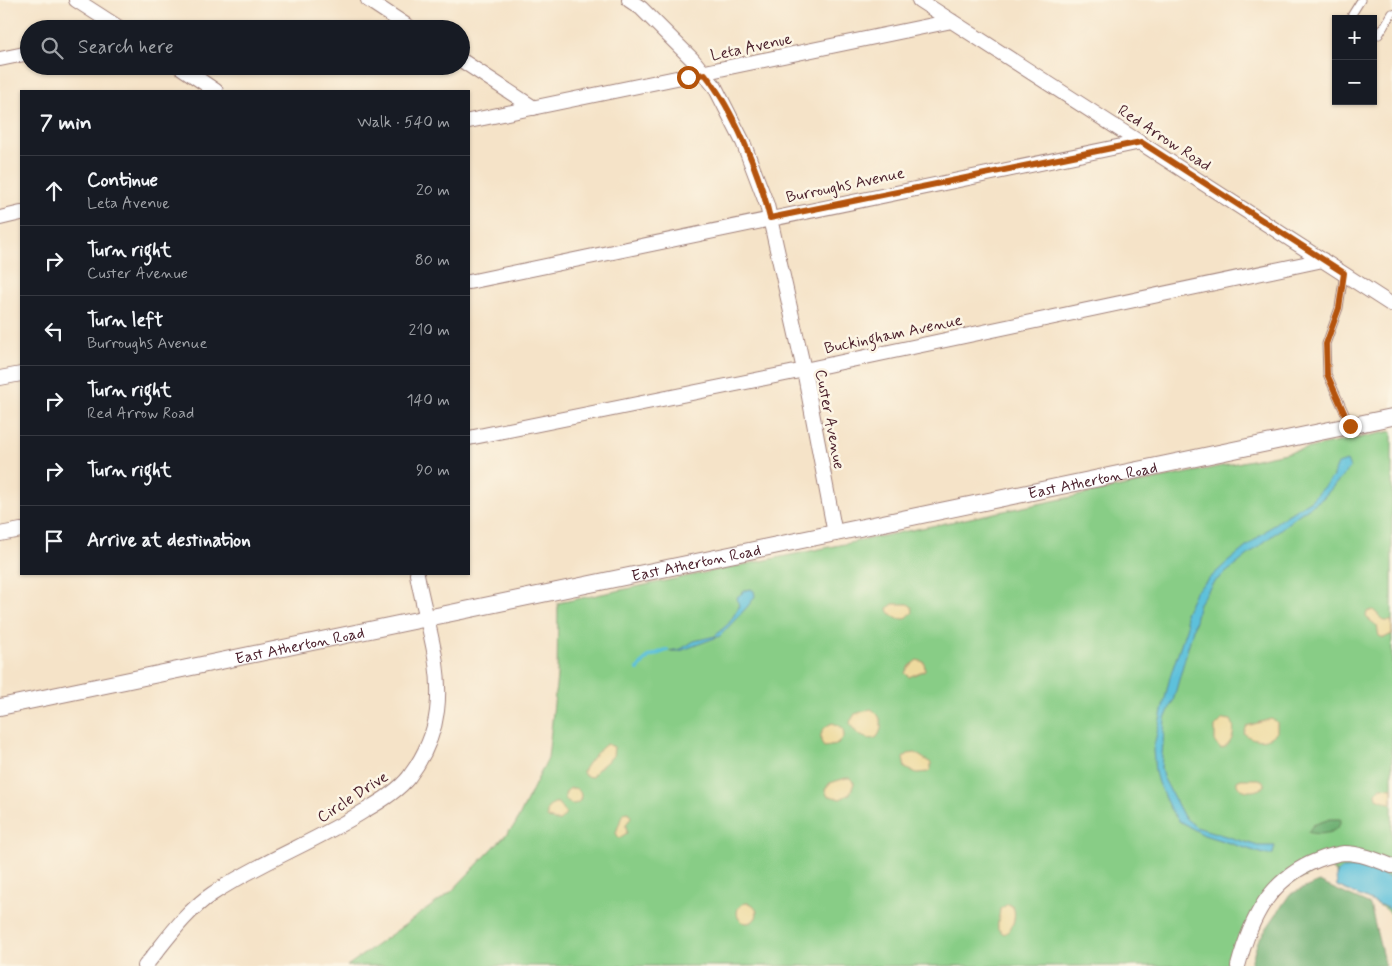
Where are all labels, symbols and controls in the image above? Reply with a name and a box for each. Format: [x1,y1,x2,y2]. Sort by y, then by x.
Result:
map controls [1332,15,1377,105]
button: + [1332,15,1377,60]
search box [20,20,470,75]
street label: Leta Avenue [709,29,794,66]
icon: search [38,34,66,62]
text: Search here [78,35,174,60]
button: − [1332,60,1377,105]
route start [677,66,700,89]
street label: Red Arrow Road [1113,100,1215,176]
text: 7 min [40,109,92,137]
text: Walk · 540 m [357,112,450,133]
street label: Burroughs Avenue [784,163,907,208]
text: Continue [87,168,158,193]
icon: ahead [40,177,68,205]
text: 20 m [416,180,450,201]
text: Leta Avenue [87,193,170,214]
text: Turn right [87,238,171,263]
icon: right [40,247,68,275]
text: 80 m [415,250,450,271]
text: Custer Avenue [87,263,188,284]
text: Turn left [87,308,163,333]
street label: Buckingham Avenue [822,310,965,360]
icon: left [40,317,68,345]
text: 210 m [409,320,450,341]
text: Burroughs Avenue [87,333,207,354]
street label: Custer Avenue [810,368,849,471]
text: Turn right [87,378,171,403]
icon: right [40,387,68,415]
text: 140 m [406,390,450,411]
text: Red Arrow Road [87,403,194,424]
route end [1339,415,1362,438]
icon: right [40,457,68,485]
street label: East Atherton Road [1026,457,1159,505]
text: Turn right [87,458,171,483]
text: 90 m [416,460,450,481]
icon: arrive [40,527,68,555]
text: Arrive at destination [87,528,251,553]
street label: East Atherton Road [630,540,763,587]
street label: East Atherton Road [233,622,366,670]
street label: Circle Drive [313,766,392,828]

